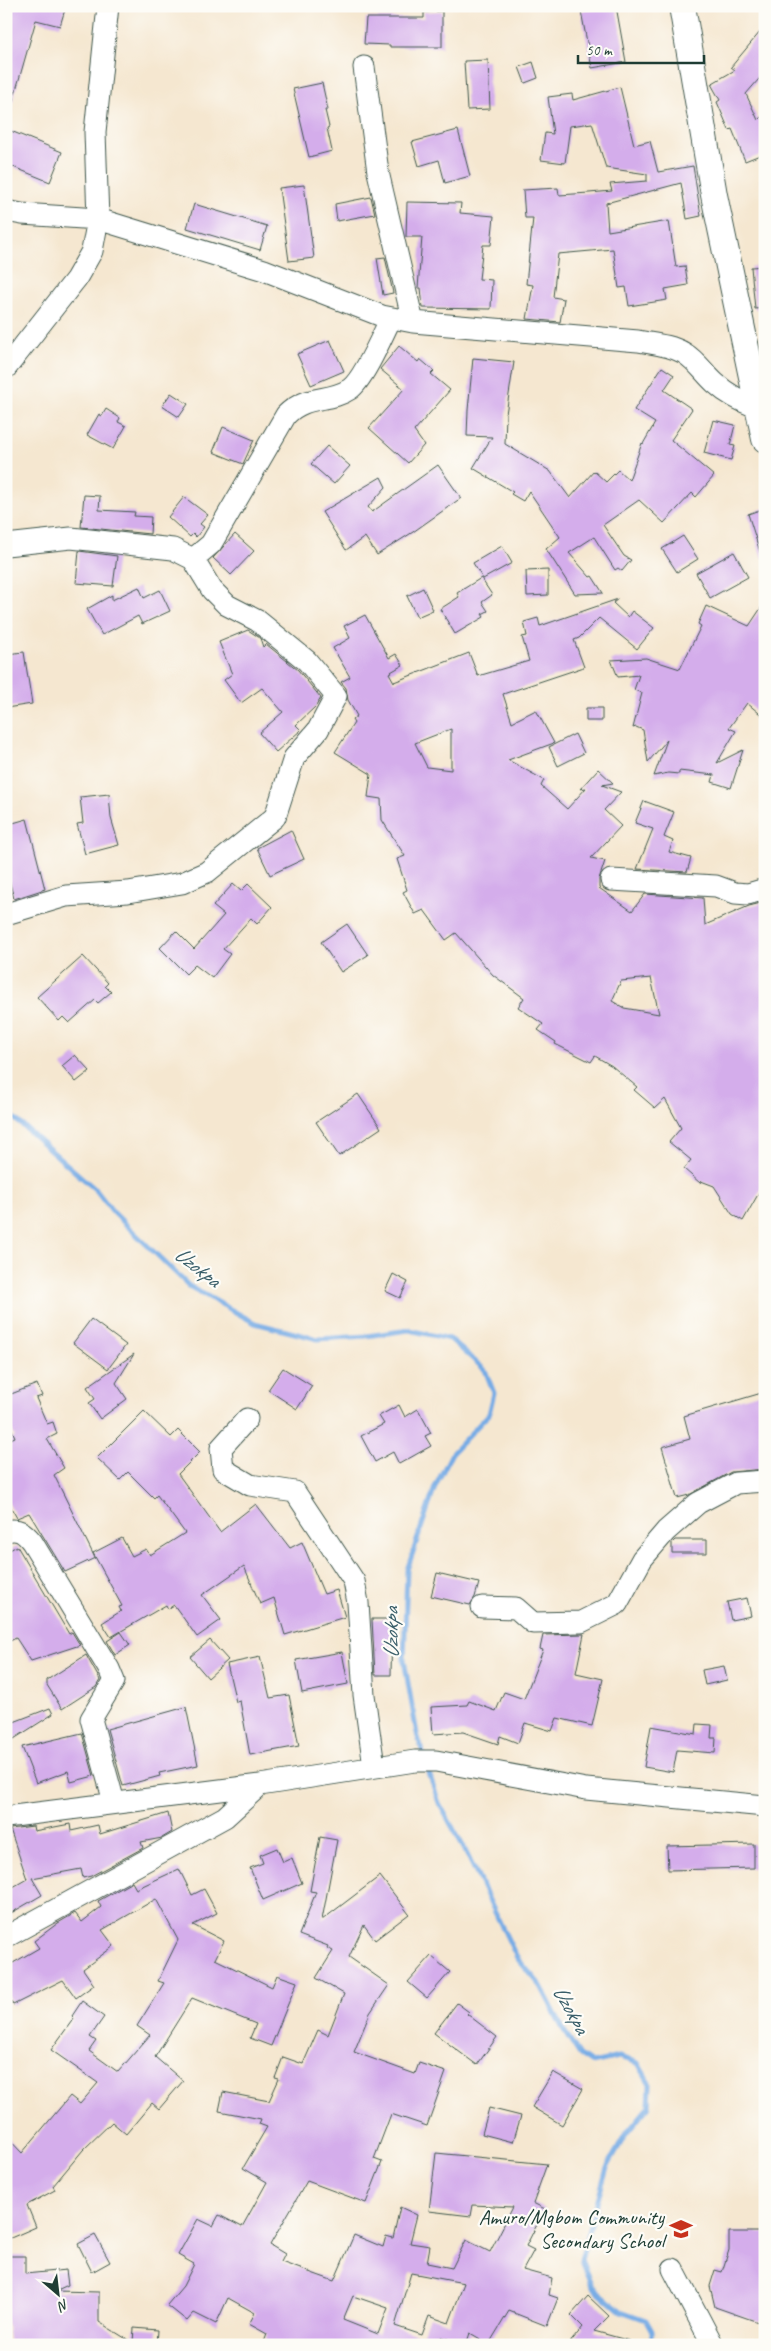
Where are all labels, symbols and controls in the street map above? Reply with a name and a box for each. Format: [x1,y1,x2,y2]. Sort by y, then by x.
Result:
scale bar [578,32,705,64]
text: 50 m [586,41,613,60]
water label: Uzokpa [169,1240,228,1295]
water label: Uzokpa [377,1605,405,1659]
water label: Uzokpa [546,1980,597,2041]
place label: Amuro/Mgbom Community Secondary School [479,2204,667,2254]
school or university icon: Amuro/Mgbom Community Secondary School [668,2216,694,2242]
north arrow [32,2268,82,2318]
text: N [54,2295,72,2316]

